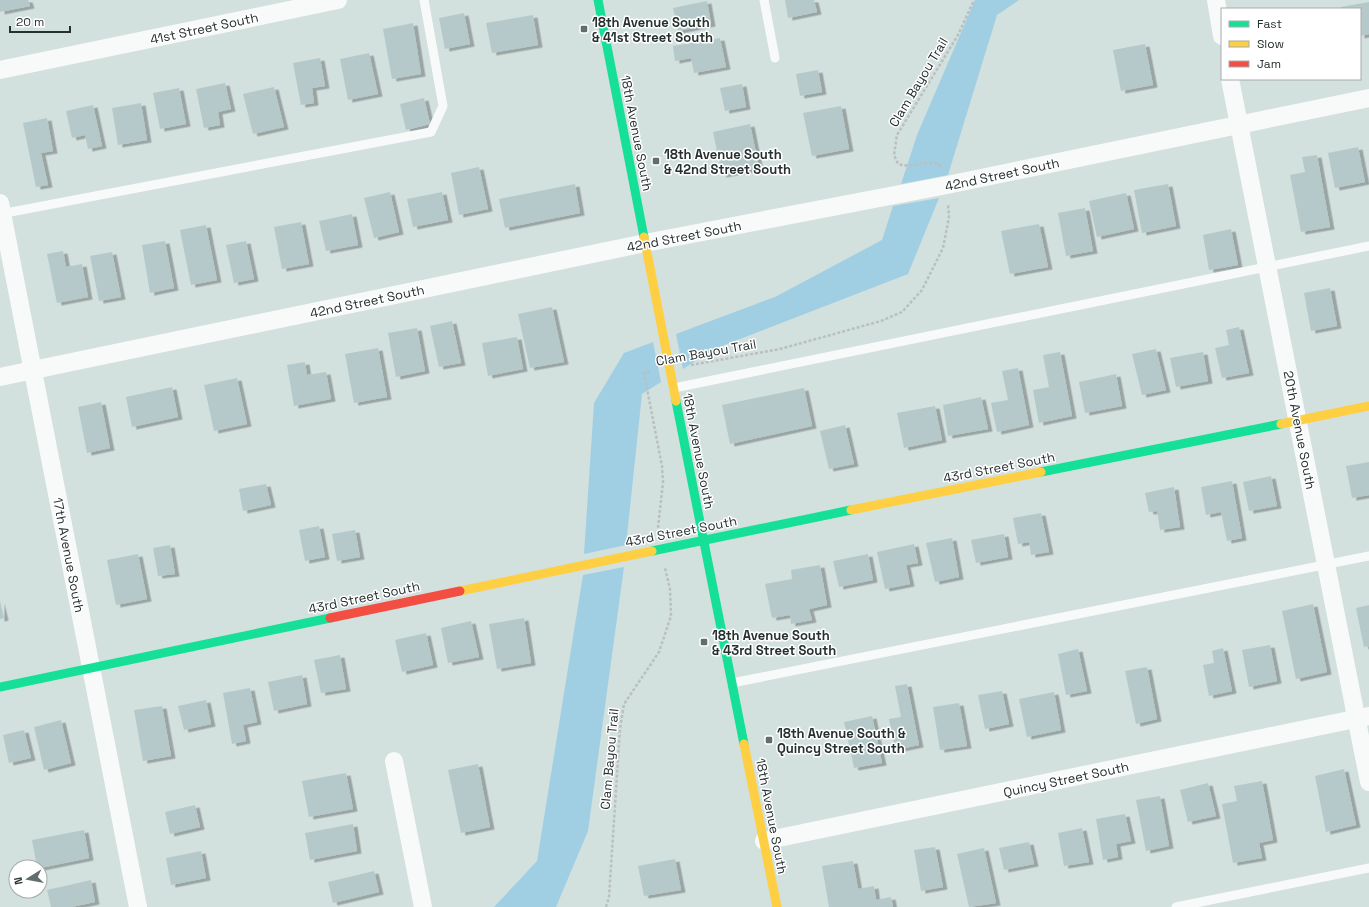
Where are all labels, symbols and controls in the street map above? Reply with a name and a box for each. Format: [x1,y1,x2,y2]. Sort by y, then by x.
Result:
scale bar [10,8,70,34]
legend [1221,8,1361,80]
street label: 41st Street South [148,9,260,48]
text: 20 m [16,14,44,30]
place label: 18th Avenue South & 41st Street South [592,14,713,46]
text: Fast [1257,16,1282,32]
marker: 18th Avenue South & 41st Street South [579,24,589,34]
street label: Clam Bayou Trail [885,34,952,130]
text: Slow [1257,36,1284,52]
text: Jam [1257,56,1281,72]
street label: 18th Avenue South [617,74,656,193]
place label: 18th Avenue South & 42nd Street South [664,146,791,178]
street label: 42nd Street South [943,154,1061,195]
marker: 18th Avenue South & 42nd Street South [651,156,661,166]
street label: 42nd Street South [625,217,743,256]
street label: 42nd Street South [308,281,426,322]
street label: Clam Bayou Trail [655,335,758,370]
street label: 20th Avenue South [1280,369,1319,491]
street label: 18th Avenue South [679,392,718,511]
street label: 43rd Street South [942,448,1056,487]
street label: 17th Avenue South [49,496,88,614]
street label: 43rd Street South [624,512,738,551]
street label: 43rd Street South [307,577,421,618]
place label: 18th Avenue South & 43rd Street South [712,627,836,659]
marker: 18th Avenue South & 43rd Street South [699,637,709,647]
street label: Clam Bayou Trail [597,708,622,810]
place label: 18th Avenue South & Quincy Street South [777,725,906,757]
marker: 18th Avenue South & Quincy Street South [764,735,774,745]
street label: 18th Avenue South [752,757,791,876]
street label: Quincy Street South [1002,758,1130,801]
north arrow [8,859,48,899]
text: N [11,876,26,886]

